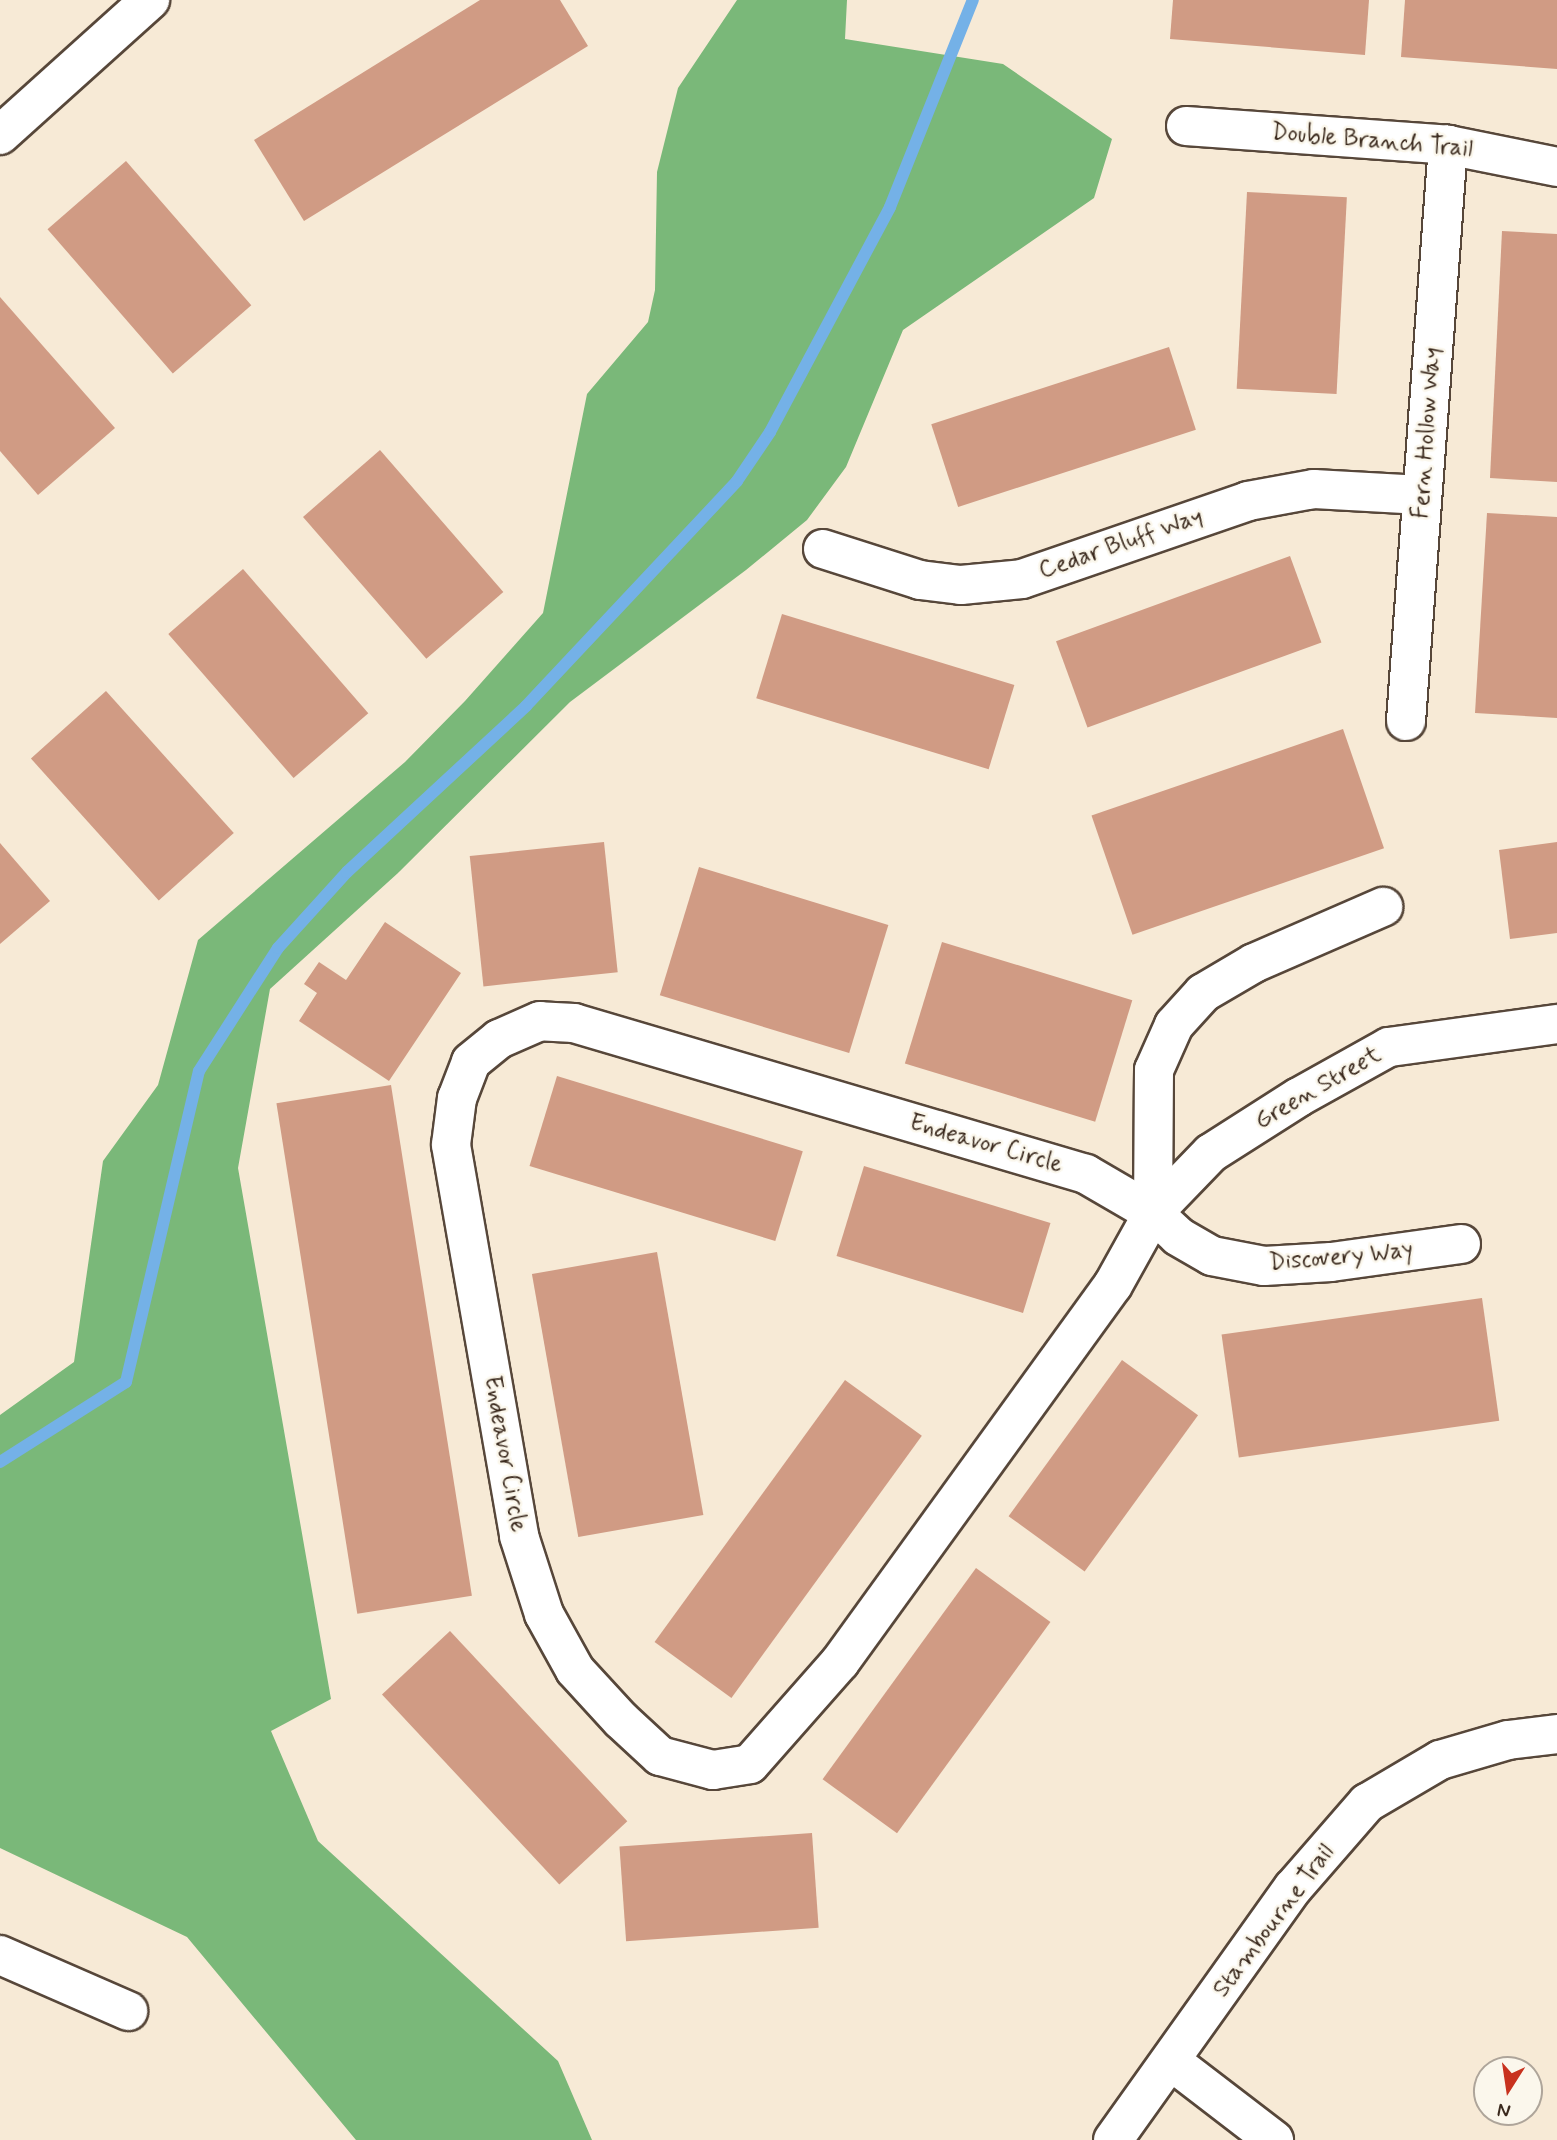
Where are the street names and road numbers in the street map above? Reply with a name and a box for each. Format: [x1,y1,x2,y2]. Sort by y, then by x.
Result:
street label: Double Branch Trail [1270,118,1474,164]
street label: Fern Hollow Way [1407,345,1447,521]
street label: Cedar Bluff Way [1034,502,1208,586]
street label: Green Street [1250,1040,1386,1136]
street label: Endeavor Circle [905,1108,1067,1180]
street label: Discovery Way [1266,1236,1416,1278]
street label: Endeavor Circle [477,1373,533,1535]
street label: Stambourne Trail [1207,1838,1341,2004]

